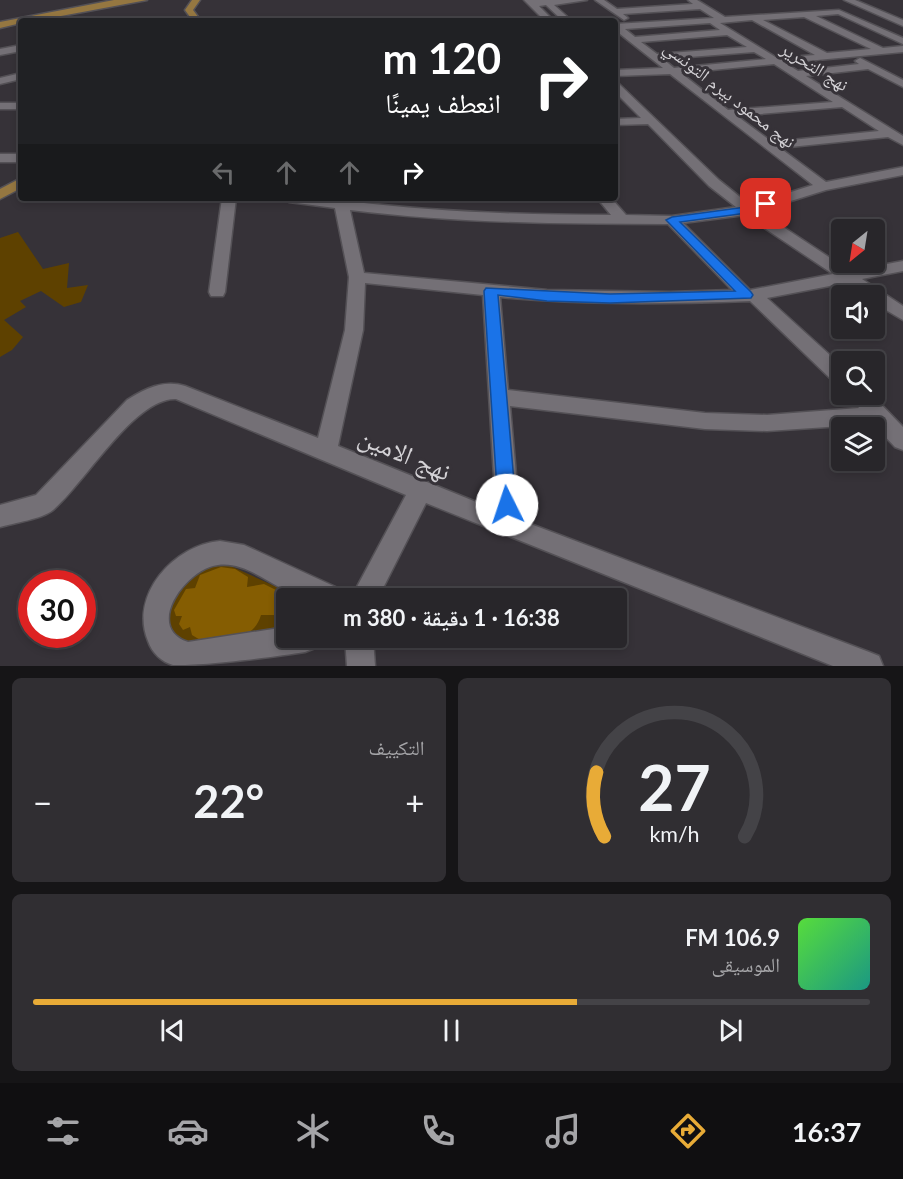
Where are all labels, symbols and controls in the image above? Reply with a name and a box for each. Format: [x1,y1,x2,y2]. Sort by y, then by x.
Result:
text: 120 m [383,33,501,83]
street label: نهج محمود بيرم التونسي [657,36,800,156]
street label: نهج التحرير [775,36,853,97]
icon: right [522,42,600,120]
text: انعطف يمينًا [385,86,501,119]
icon: left [207,156,240,189]
icon: ahead [270,156,303,189]
icon: ahead [333,156,366,189]
icon: right [396,156,429,189]
pin [740,178,791,229]
icon: arrive [749,187,782,220]
north arrow [831,219,885,273]
map controls [831,219,885,471]
button: sound [831,285,885,339]
button: search [831,351,885,405]
button: layers [831,417,885,471]
street label: نهج الامين [353,419,456,489]
position arrow [475,473,539,537]
speed limit sign: 30 [18,570,96,648]
text: 16:38 · 1 دقيقة · 380 m [343,604,560,631]
text: التكييف [368,735,425,759]
text: 27 [638,749,710,824]
text: 22° [193,774,264,828]
text: − [33,782,52,822]
text: + [405,782,425,822]
text: km/h [649,821,699,847]
text: 106.9 FM [685,924,780,951]
text: الموسيقى [712,952,780,976]
icon: previous [156,1014,189,1047]
icon: pause [435,1014,468,1047]
icon: next [714,1014,747,1047]
icon: filters [42,1110,84,1152]
icon: car [167,1110,209,1152]
icon: climate [292,1110,334,1152]
icon: phone [417,1110,459,1152]
icon: music [542,1110,584,1152]
icon: directions [667,1110,709,1152]
text: 16:37 [792,1115,861,1148]

